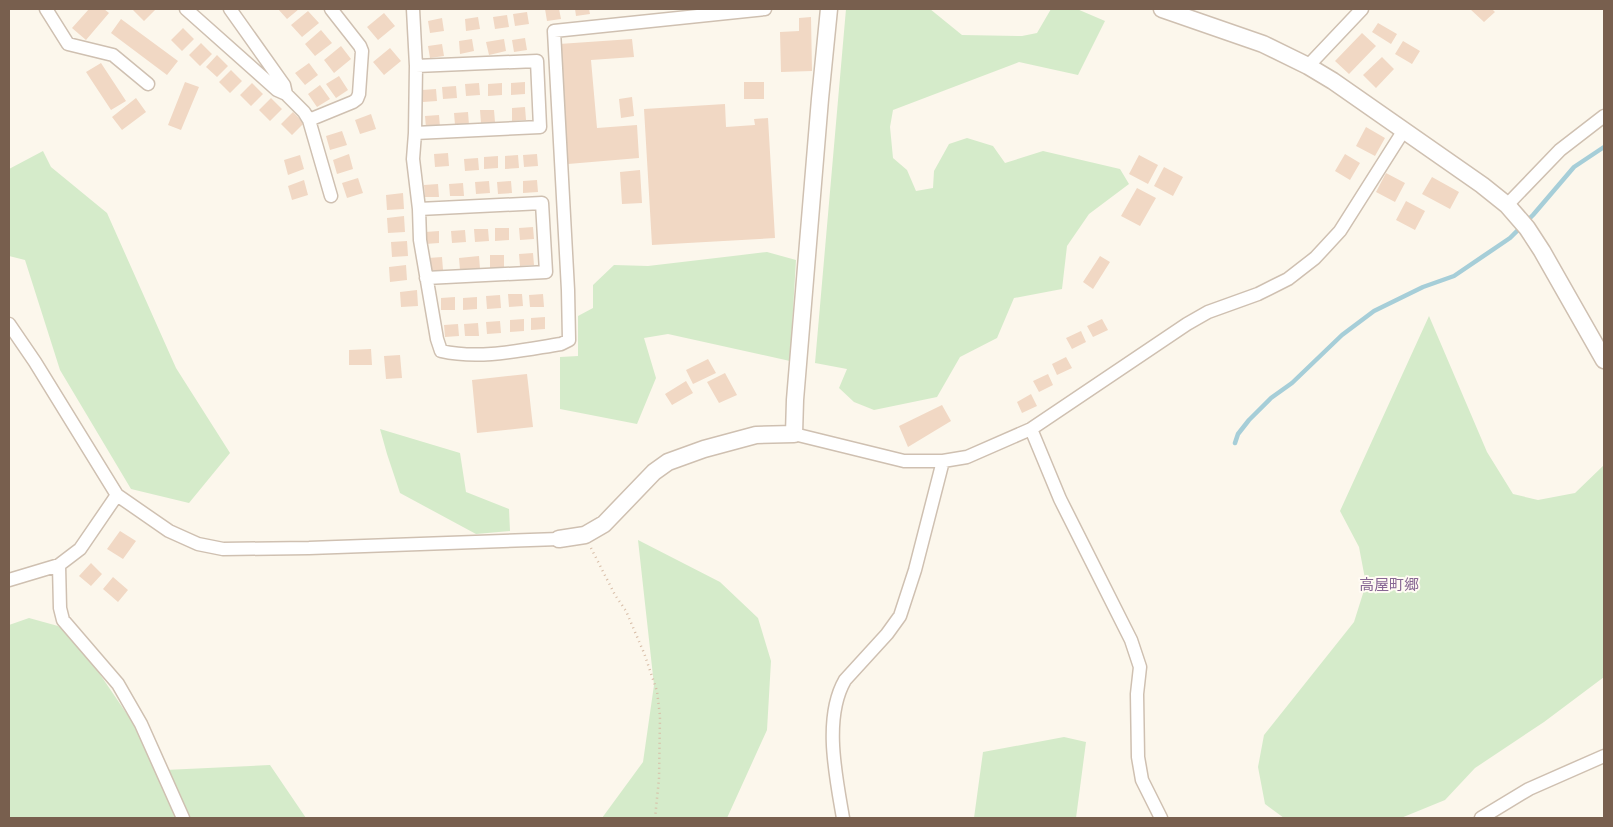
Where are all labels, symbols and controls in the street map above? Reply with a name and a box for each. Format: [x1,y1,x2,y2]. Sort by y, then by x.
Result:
district label: 高屋町郷 [1359,576,1419,594]

